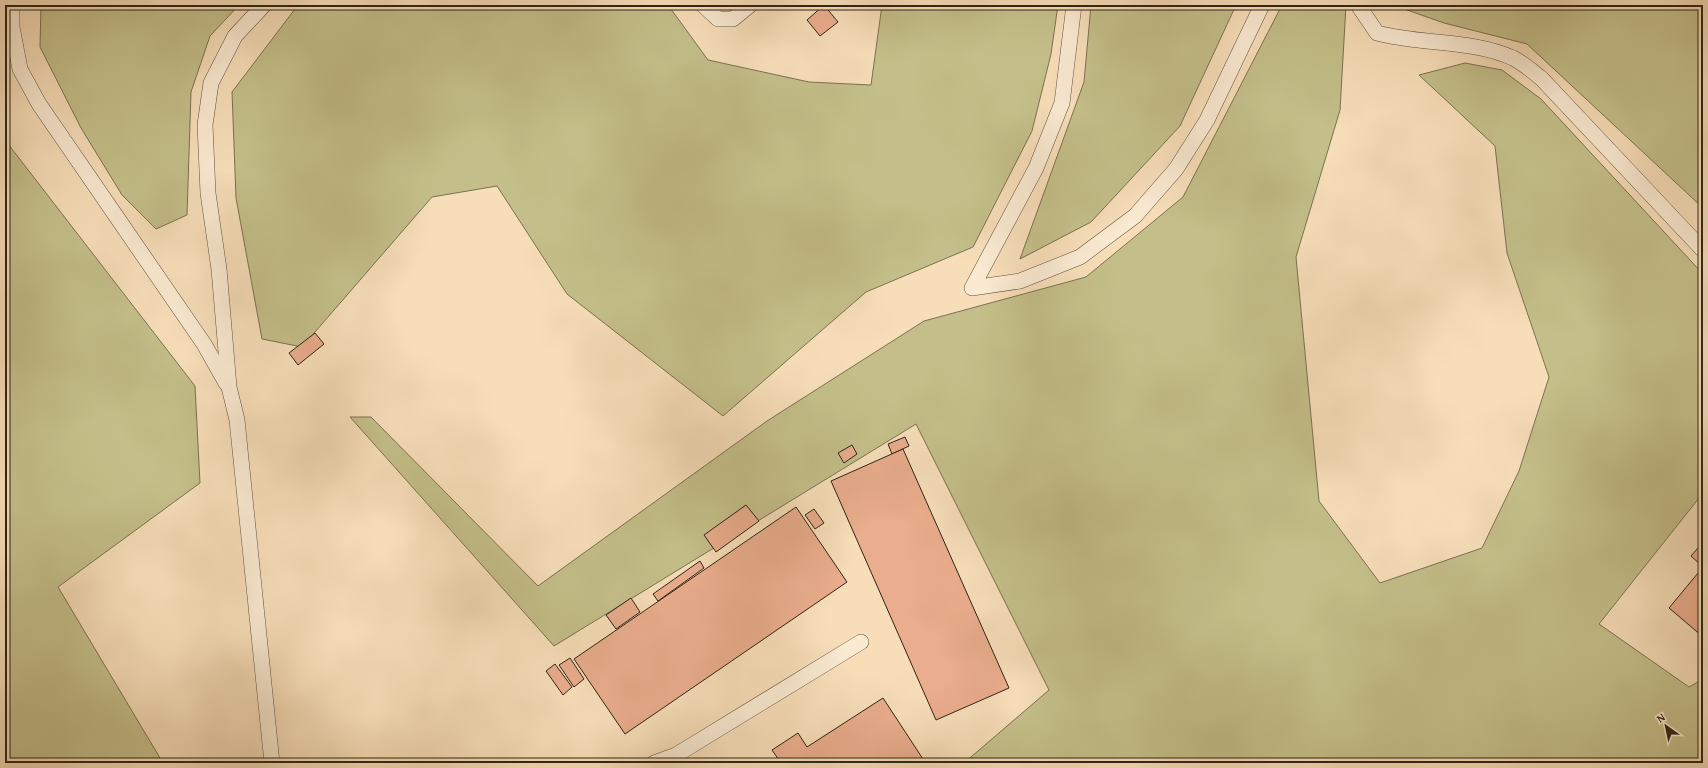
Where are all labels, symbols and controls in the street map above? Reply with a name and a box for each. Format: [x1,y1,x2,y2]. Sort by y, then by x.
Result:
north arrow [1646,706,1686,746]
text: N [1653,709,1669,726]

